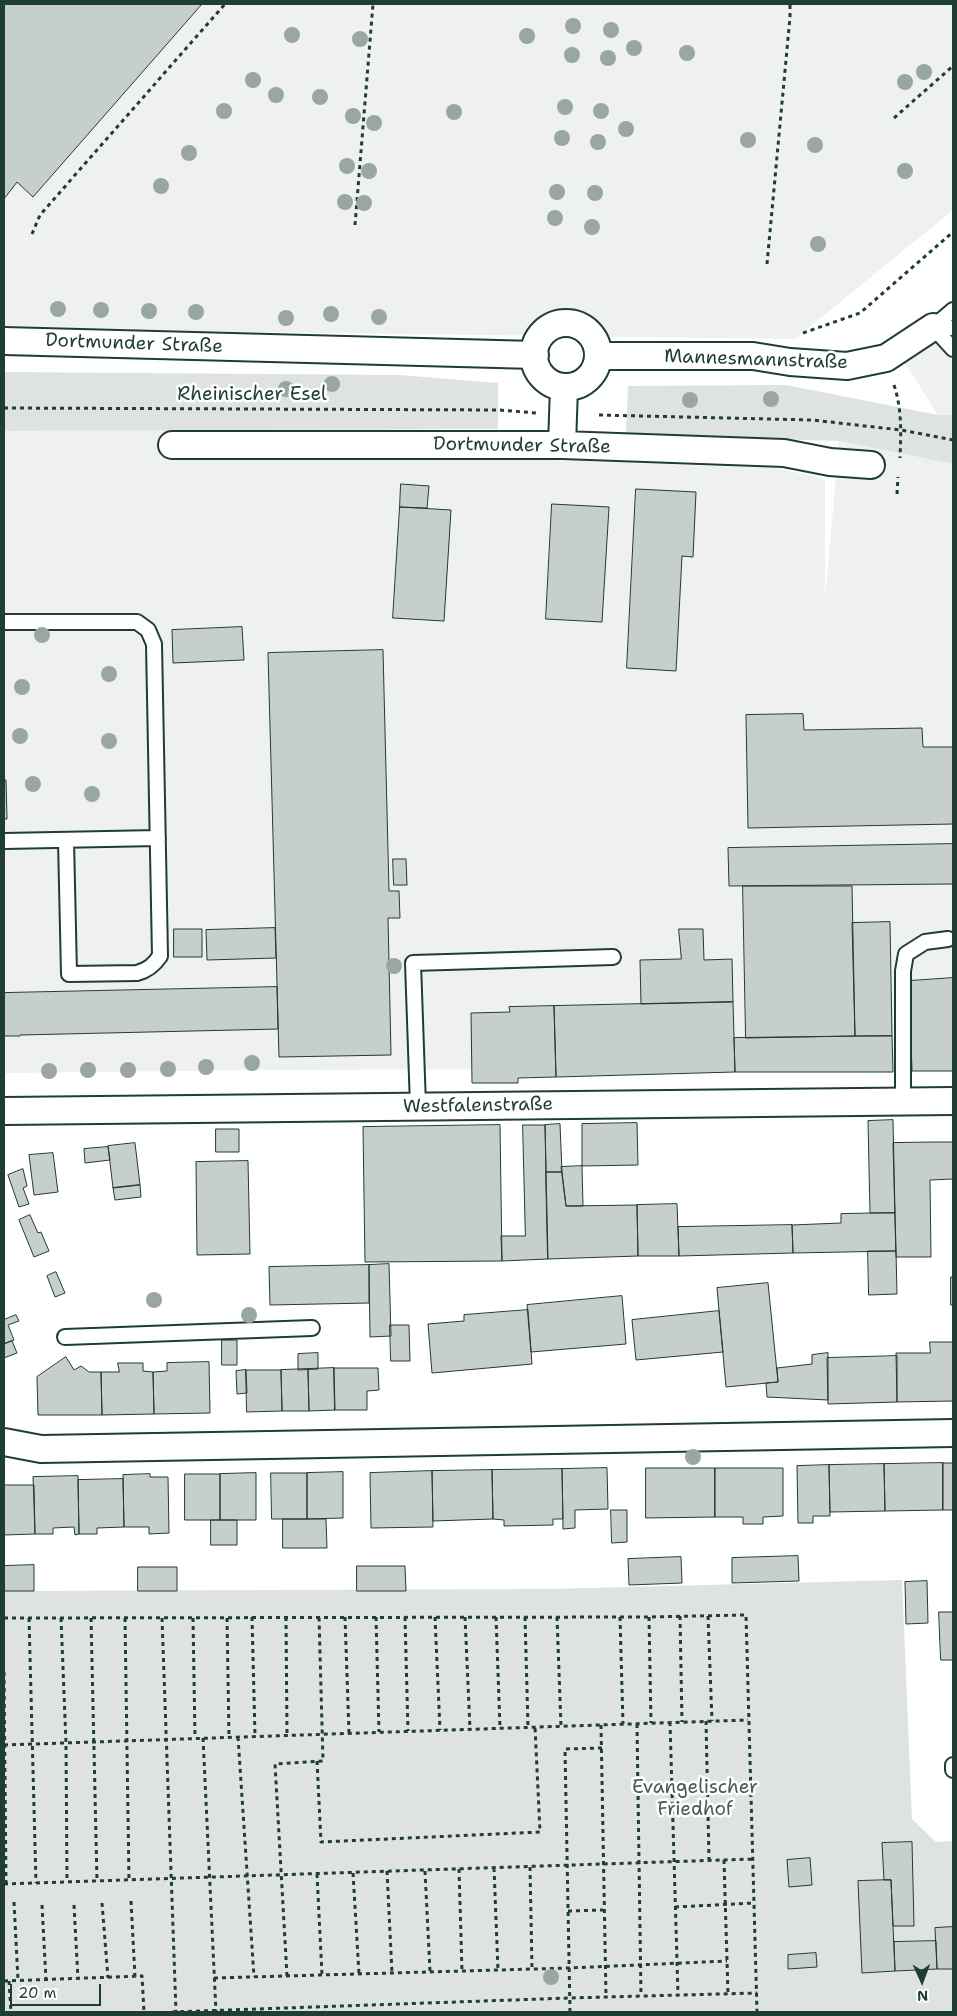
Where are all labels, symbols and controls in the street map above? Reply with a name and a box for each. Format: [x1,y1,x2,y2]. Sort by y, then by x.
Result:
street label: Dortmunder Straße [45,330,223,358]
street label: Mannesmannstraße [664,345,848,375]
street label: Rheinischer Esel [177,384,327,406]
street label: Dortmunder Straße [433,433,611,459]
street label: Westfalenstraße [403,1093,553,1119]
park label: Evangelischer Friedhof [632,1777,758,1821]
north arrow [897,1956,947,2006]
scale bar [12,1974,104,2006]
text: 20 m [18,1983,57,2003]
text: N [917,1987,928,2005]

